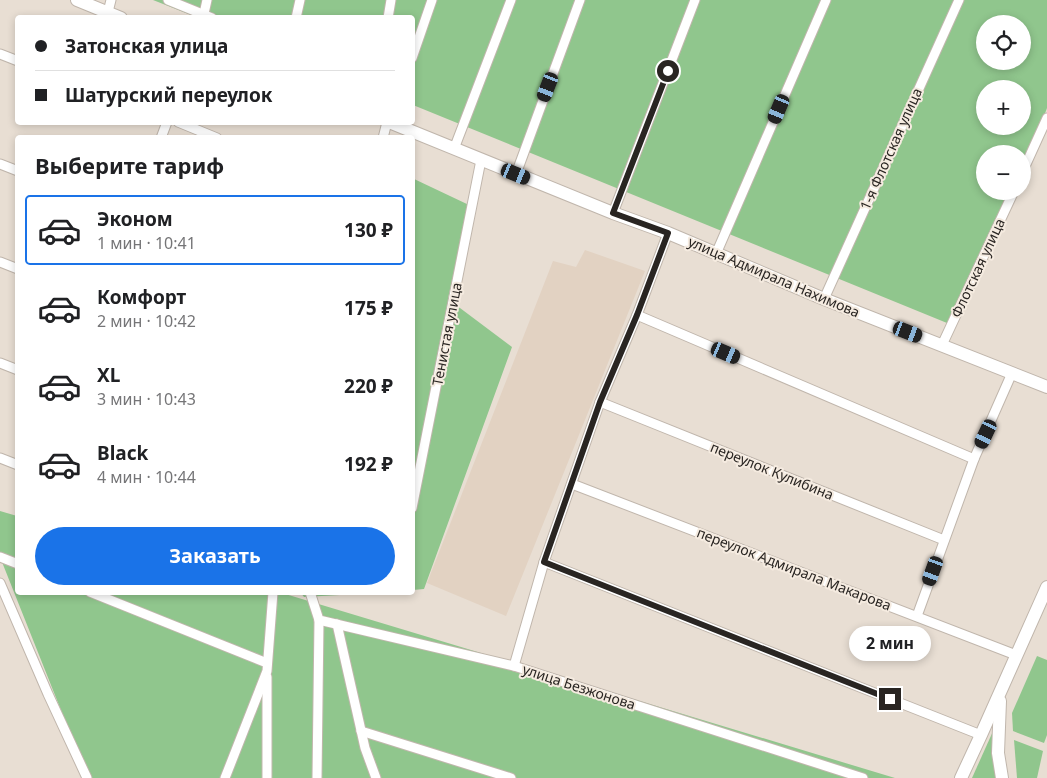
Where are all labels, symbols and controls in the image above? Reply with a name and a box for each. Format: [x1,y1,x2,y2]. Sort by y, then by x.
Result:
map controls [976,15,1031,200]
button: locate [976,15,1031,70]
text: Затонская улица [65,33,228,59]
route start [657,60,679,82]
car [535,70,560,104]
button: + [976,80,1031,135]
text: Шатурский переулок [65,82,272,108]
street label: 1-я Флотская улица [855,85,926,213]
car [766,92,791,126]
button: − [976,145,1031,200]
text: Выберите тариф [35,150,224,180]
car [499,161,532,187]
text: Эконом [97,206,173,232]
icon: car [37,208,82,253]
street label: Флотская улица [946,215,1009,320]
text: 130 ₽ [344,217,393,243]
text: 1 мин · 10:41 [97,232,196,254]
street label: улица Адмирала Нахимова [685,232,863,321]
street label: Тенистая улица [427,281,466,387]
text: Комфорт [97,284,186,310]
icon: car [37,286,82,331]
text: 175 ₽ [344,295,393,321]
text: 2 мин · 10:42 [97,310,196,332]
car [891,320,924,344]
car [709,340,742,366]
text: XL [97,362,120,388]
icon: car [37,364,82,409]
text: 220 ₽ [344,373,393,399]
text: 3 мин · 10:43 [97,388,196,410]
car [972,417,999,451]
street label: переулок Кулибина [708,437,837,504]
text: Black [97,440,148,466]
icon: car [37,442,82,487]
text: 192 ₽ [344,451,393,477]
text: 4 мин · 10:44 [97,466,196,488]
street label: переулок Адмирала Макарова [694,523,894,614]
button: Заказать [35,527,395,585]
car [920,554,945,588]
callout: 2 мин [849,626,931,662]
text: 2 мин [866,632,914,654]
street label: улица Безжонова [520,659,638,714]
route end [879,688,901,710]

